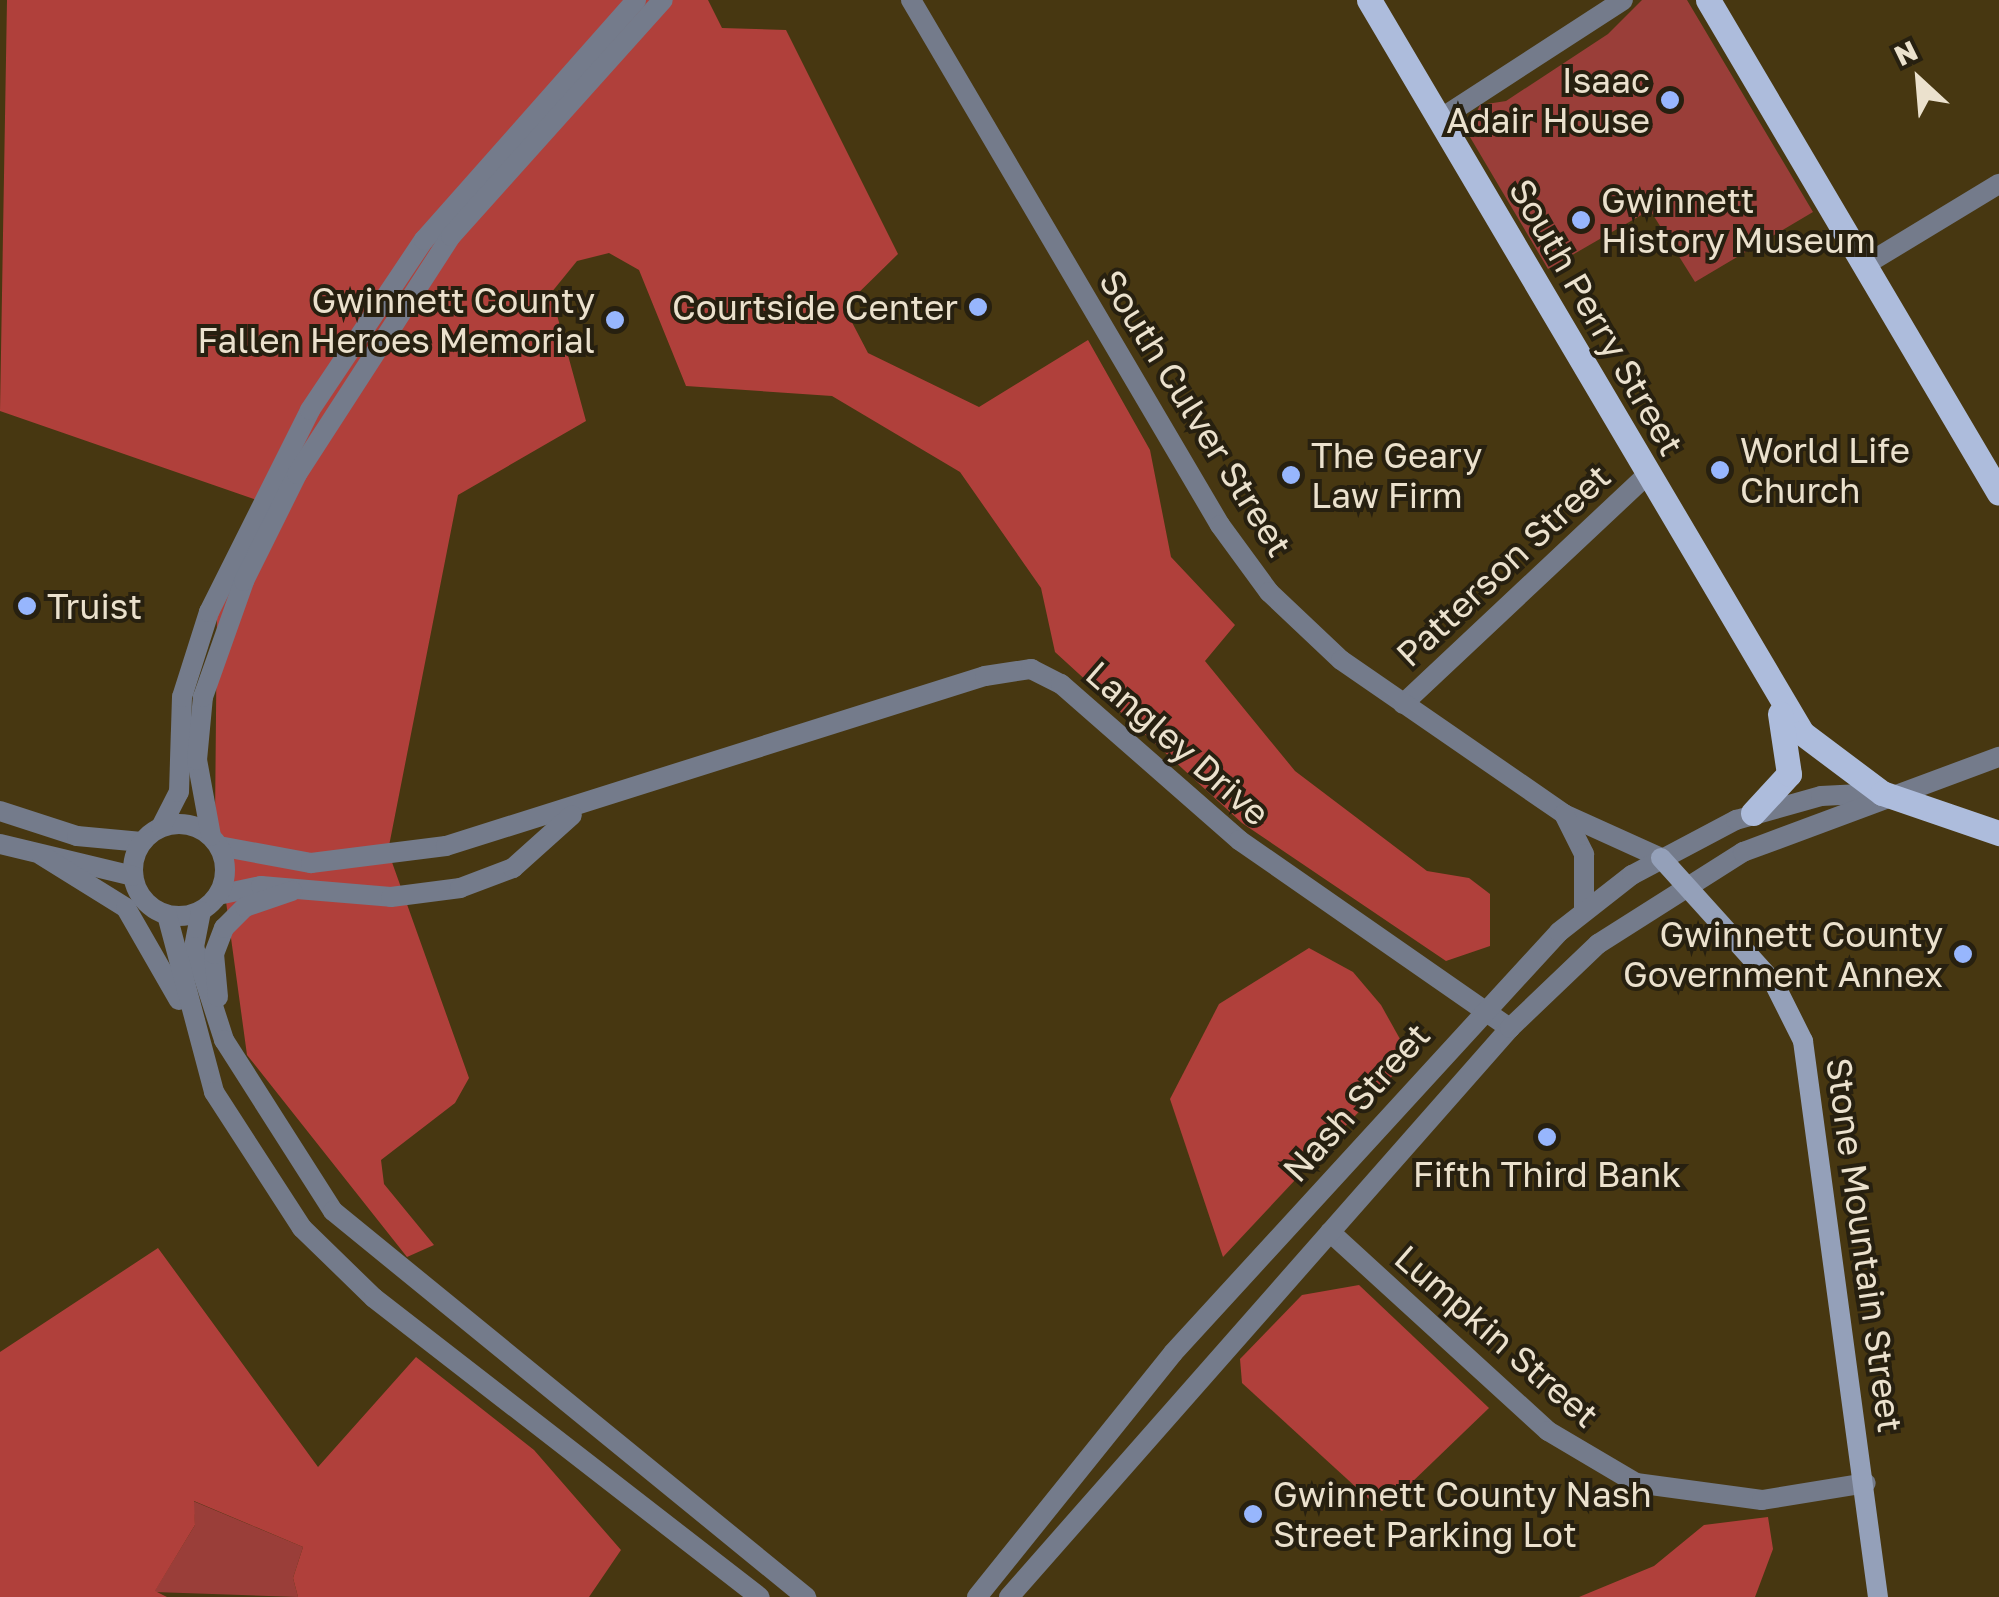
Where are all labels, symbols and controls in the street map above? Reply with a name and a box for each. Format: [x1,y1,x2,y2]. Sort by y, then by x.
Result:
north arrow [1869,30,1969,130]
text: N [1889,33,1922,72]
place label: Isaac Adair House [1446,59,1650,141]
marker: Isaac Adair House [1659,89,1681,111]
street label: South Perry Street [1501,171,1693,463]
place label: Gwinnett History Museum [1601,179,1876,261]
marker: Gwinnett History Museum [1570,209,1592,231]
street label: South Culver Street [1091,262,1301,564]
place label: Gwinnett County Fallen Heroes Memorial [197,279,595,361]
place label: Courtside Center [672,286,958,328]
marker: Courtside Center [967,296,989,318]
marker: Gwinnett County Fallen Heroes Memorial [604,309,626,331]
place label: World Life Church [1740,429,1910,511]
place label: The Geary Law Firm [1311,434,1482,516]
street label: Patterson Street [1387,455,1619,675]
marker: World Life Church [1709,459,1731,481]
marker: The Geary Law Firm [1280,464,1302,486]
place label: Truist [47,585,142,627]
marker: Truist [16,595,38,617]
street label: Langley Drive [1078,652,1278,834]
place label: Gwinnett County Government Annex [1623,913,1943,995]
marker: Gwinnett County Government Annex [1952,943,1974,965]
street label: Nash Street [1274,1014,1438,1190]
street label: Stone Mountain Street [1818,1055,1912,1435]
marker: Fifth Third Bank [1536,1126,1558,1148]
place label: Fifth Third Bank [1413,1153,1681,1195]
street label: Lumpkin Street [1387,1236,1607,1436]
place label: Gwinnett County Nash Street Parking Lot [1273,1473,1652,1555]
marker: Gwinnett County Nash Street Parking Lot [1242,1503,1264,1525]

